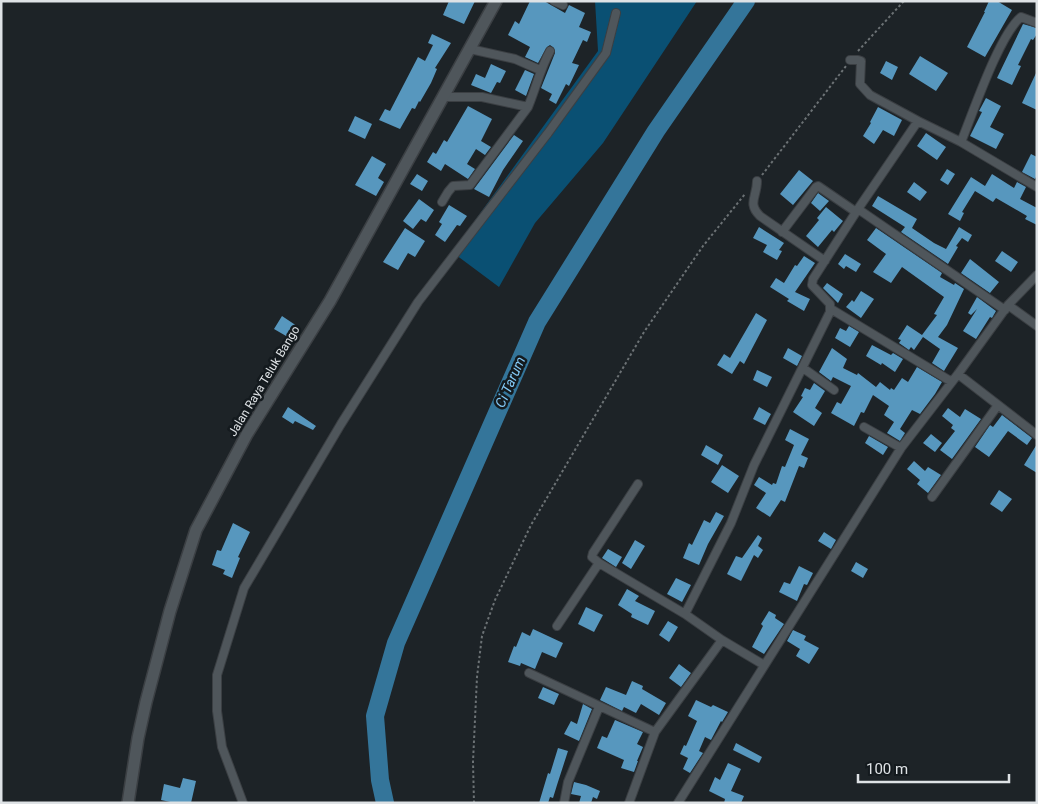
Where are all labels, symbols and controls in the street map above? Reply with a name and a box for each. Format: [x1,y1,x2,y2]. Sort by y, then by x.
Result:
street label: Jalan Raya Teluk Bango [225,323,303,439]
water label: Ci Tarum [492,354,528,410]
scale bar [858,752,1009,784]
text: 100 m [866,760,908,778]

